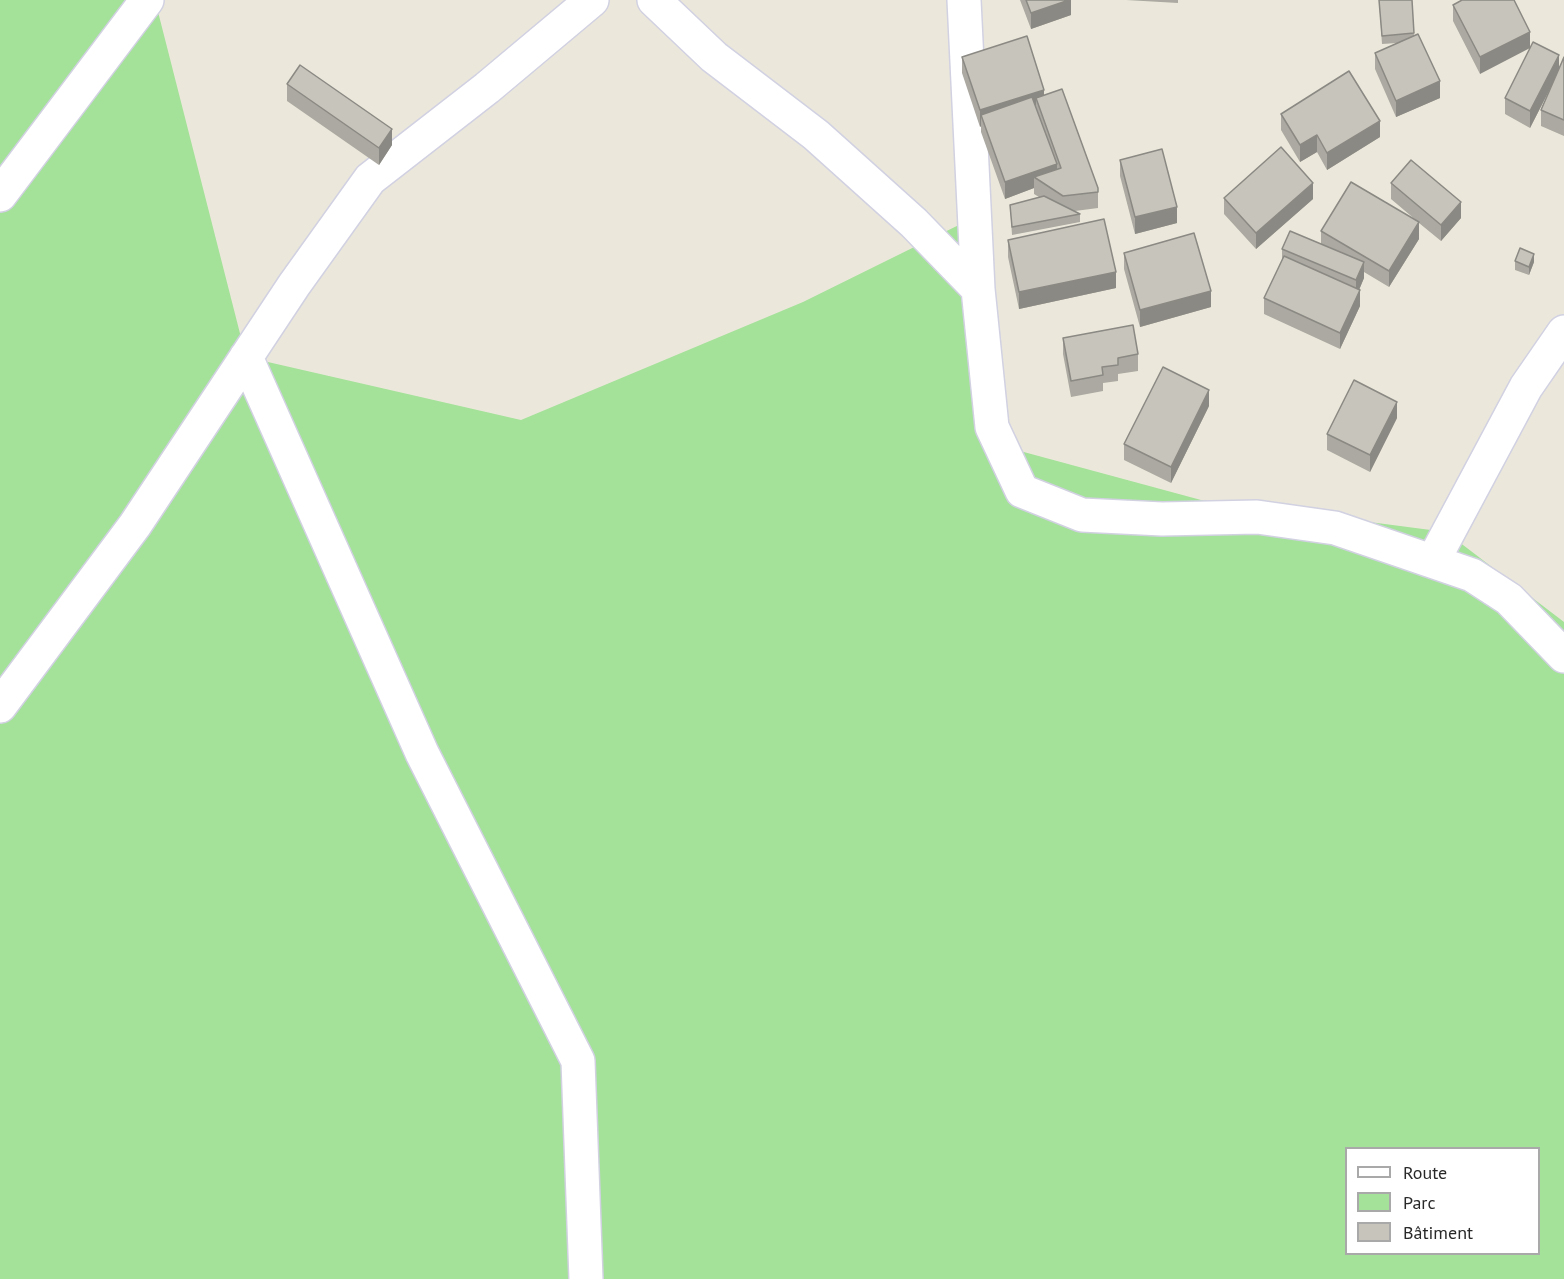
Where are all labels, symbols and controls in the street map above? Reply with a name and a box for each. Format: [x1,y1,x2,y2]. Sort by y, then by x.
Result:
legend [1345,1147,1540,1255]
text: Route [1403,1161,1447,1184]
text: Parc [1403,1191,1436,1214]
text: Bâtiment [1403,1221,1473,1244]

